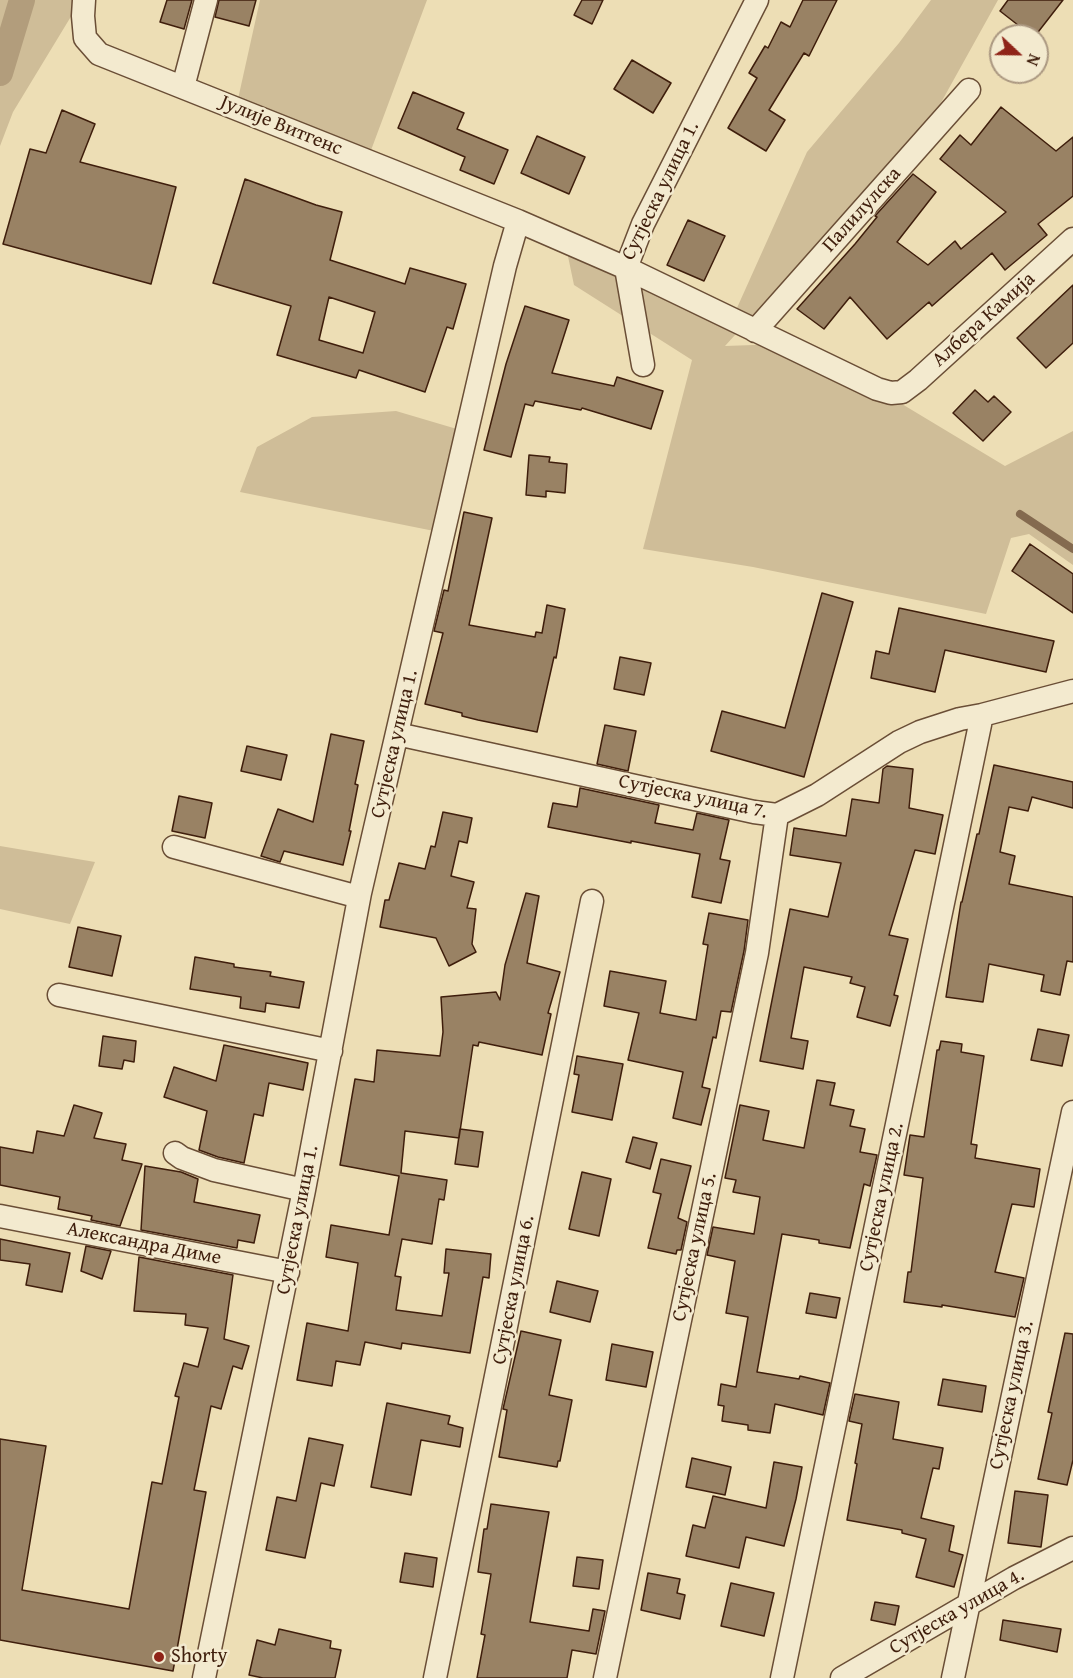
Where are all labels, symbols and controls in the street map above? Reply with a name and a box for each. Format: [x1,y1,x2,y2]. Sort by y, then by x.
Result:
north arrow [989,24,1049,84]
text: N [1021,51,1047,69]
street label: Јулије Витгенс [216,91,346,161]
street label: Сутјеска улица 1. [617,118,705,264]
street label: Палилулска [817,162,907,258]
street label: Албера Камија [928,267,1040,373]
street label: Сутјеска улица 1. [366,667,424,821]
street label: Сутјеска улица 7. [616,770,770,824]
street label: Сутјеска улица 2. [855,1120,909,1274]
street label: Сутјеска улица 1. [272,1143,324,1297]
street label: Сутјеска улица 5. [668,1170,722,1324]
street label: Сутјеска улица 6. [488,1213,540,1367]
street label: Александра Диме [65,1217,223,1271]
street label: Сутјеска улица 3. [985,1318,1039,1472]
street label: Сутјеска улица 4. [885,1564,1029,1660]
place label: Shorty [171,1645,227,1669]
marker: Shorty [152,1650,166,1664]

